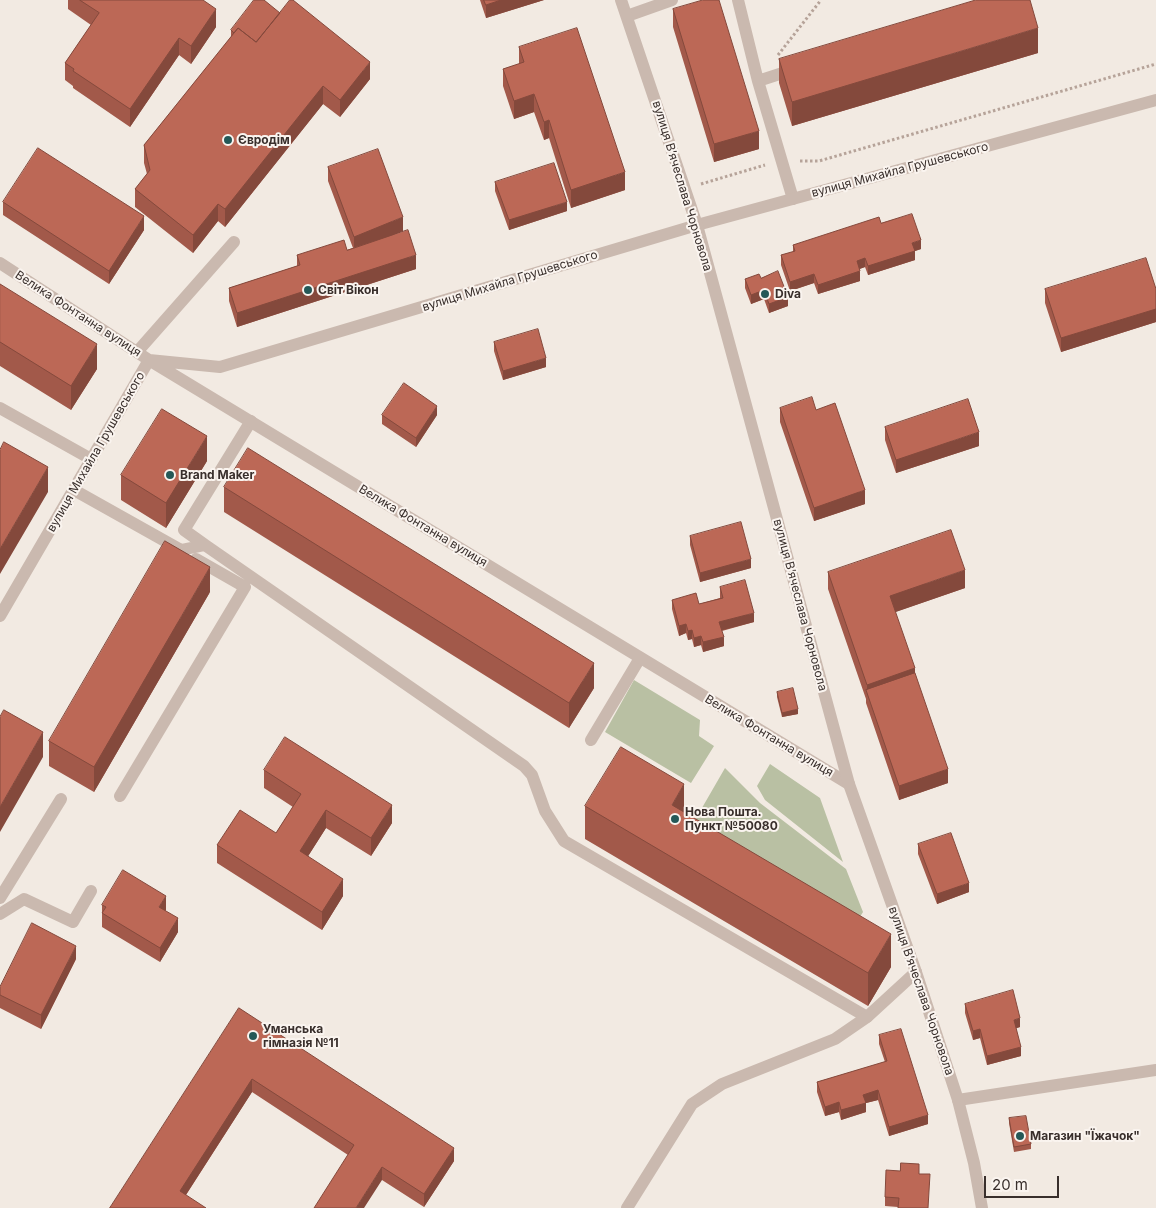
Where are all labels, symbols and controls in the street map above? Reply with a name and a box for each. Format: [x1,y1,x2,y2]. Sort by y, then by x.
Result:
street label: вулиця В’ячеслава Чорновола [649,99,715,273]
place label: Євродім [238,133,290,147]
marker: Євродім [222,134,234,146]
street label: вулиця Михайла Грушевського [810,139,990,201]
street label: вулиця Михайла Грушевського [421,247,599,315]
street label: Велика Фонтанна вулиця [12,268,144,360]
place label: Світ Вікон [318,283,379,297]
marker: Світ Вікон [302,284,314,296]
place label: Diva [775,287,801,301]
marker: Diva [759,288,771,300]
street label: вулиця Михайла Грушевського [44,369,148,535]
place label: Brand Maker [180,468,254,482]
marker: Brand Maker [164,469,176,481]
street label: Велика Фонтанна вулиця [356,482,490,570]
street label: вулиця В’ячеслава Чорновола [770,517,830,693]
street label: Велика Фонтанна вулиця [702,692,836,780]
place label: Нова Пошта. Пункт №50080 [685,805,778,833]
marker: Нова Пошта. Пункт №50080 [669,813,681,825]
street label: вулиця В’ячеслава Чорновола [885,905,957,1077]
place label: Уманська гімназія №11 [263,1022,339,1050]
marker: Уманська гімназія №11 [247,1030,259,1042]
place label: Магазин "Їжачок" [1030,1129,1140,1143]
marker: Магазин "Їжачок" [1014,1130,1026,1142]
scale bar [986,1166,1061,1198]
text: 20 m [992,1175,1028,1194]

